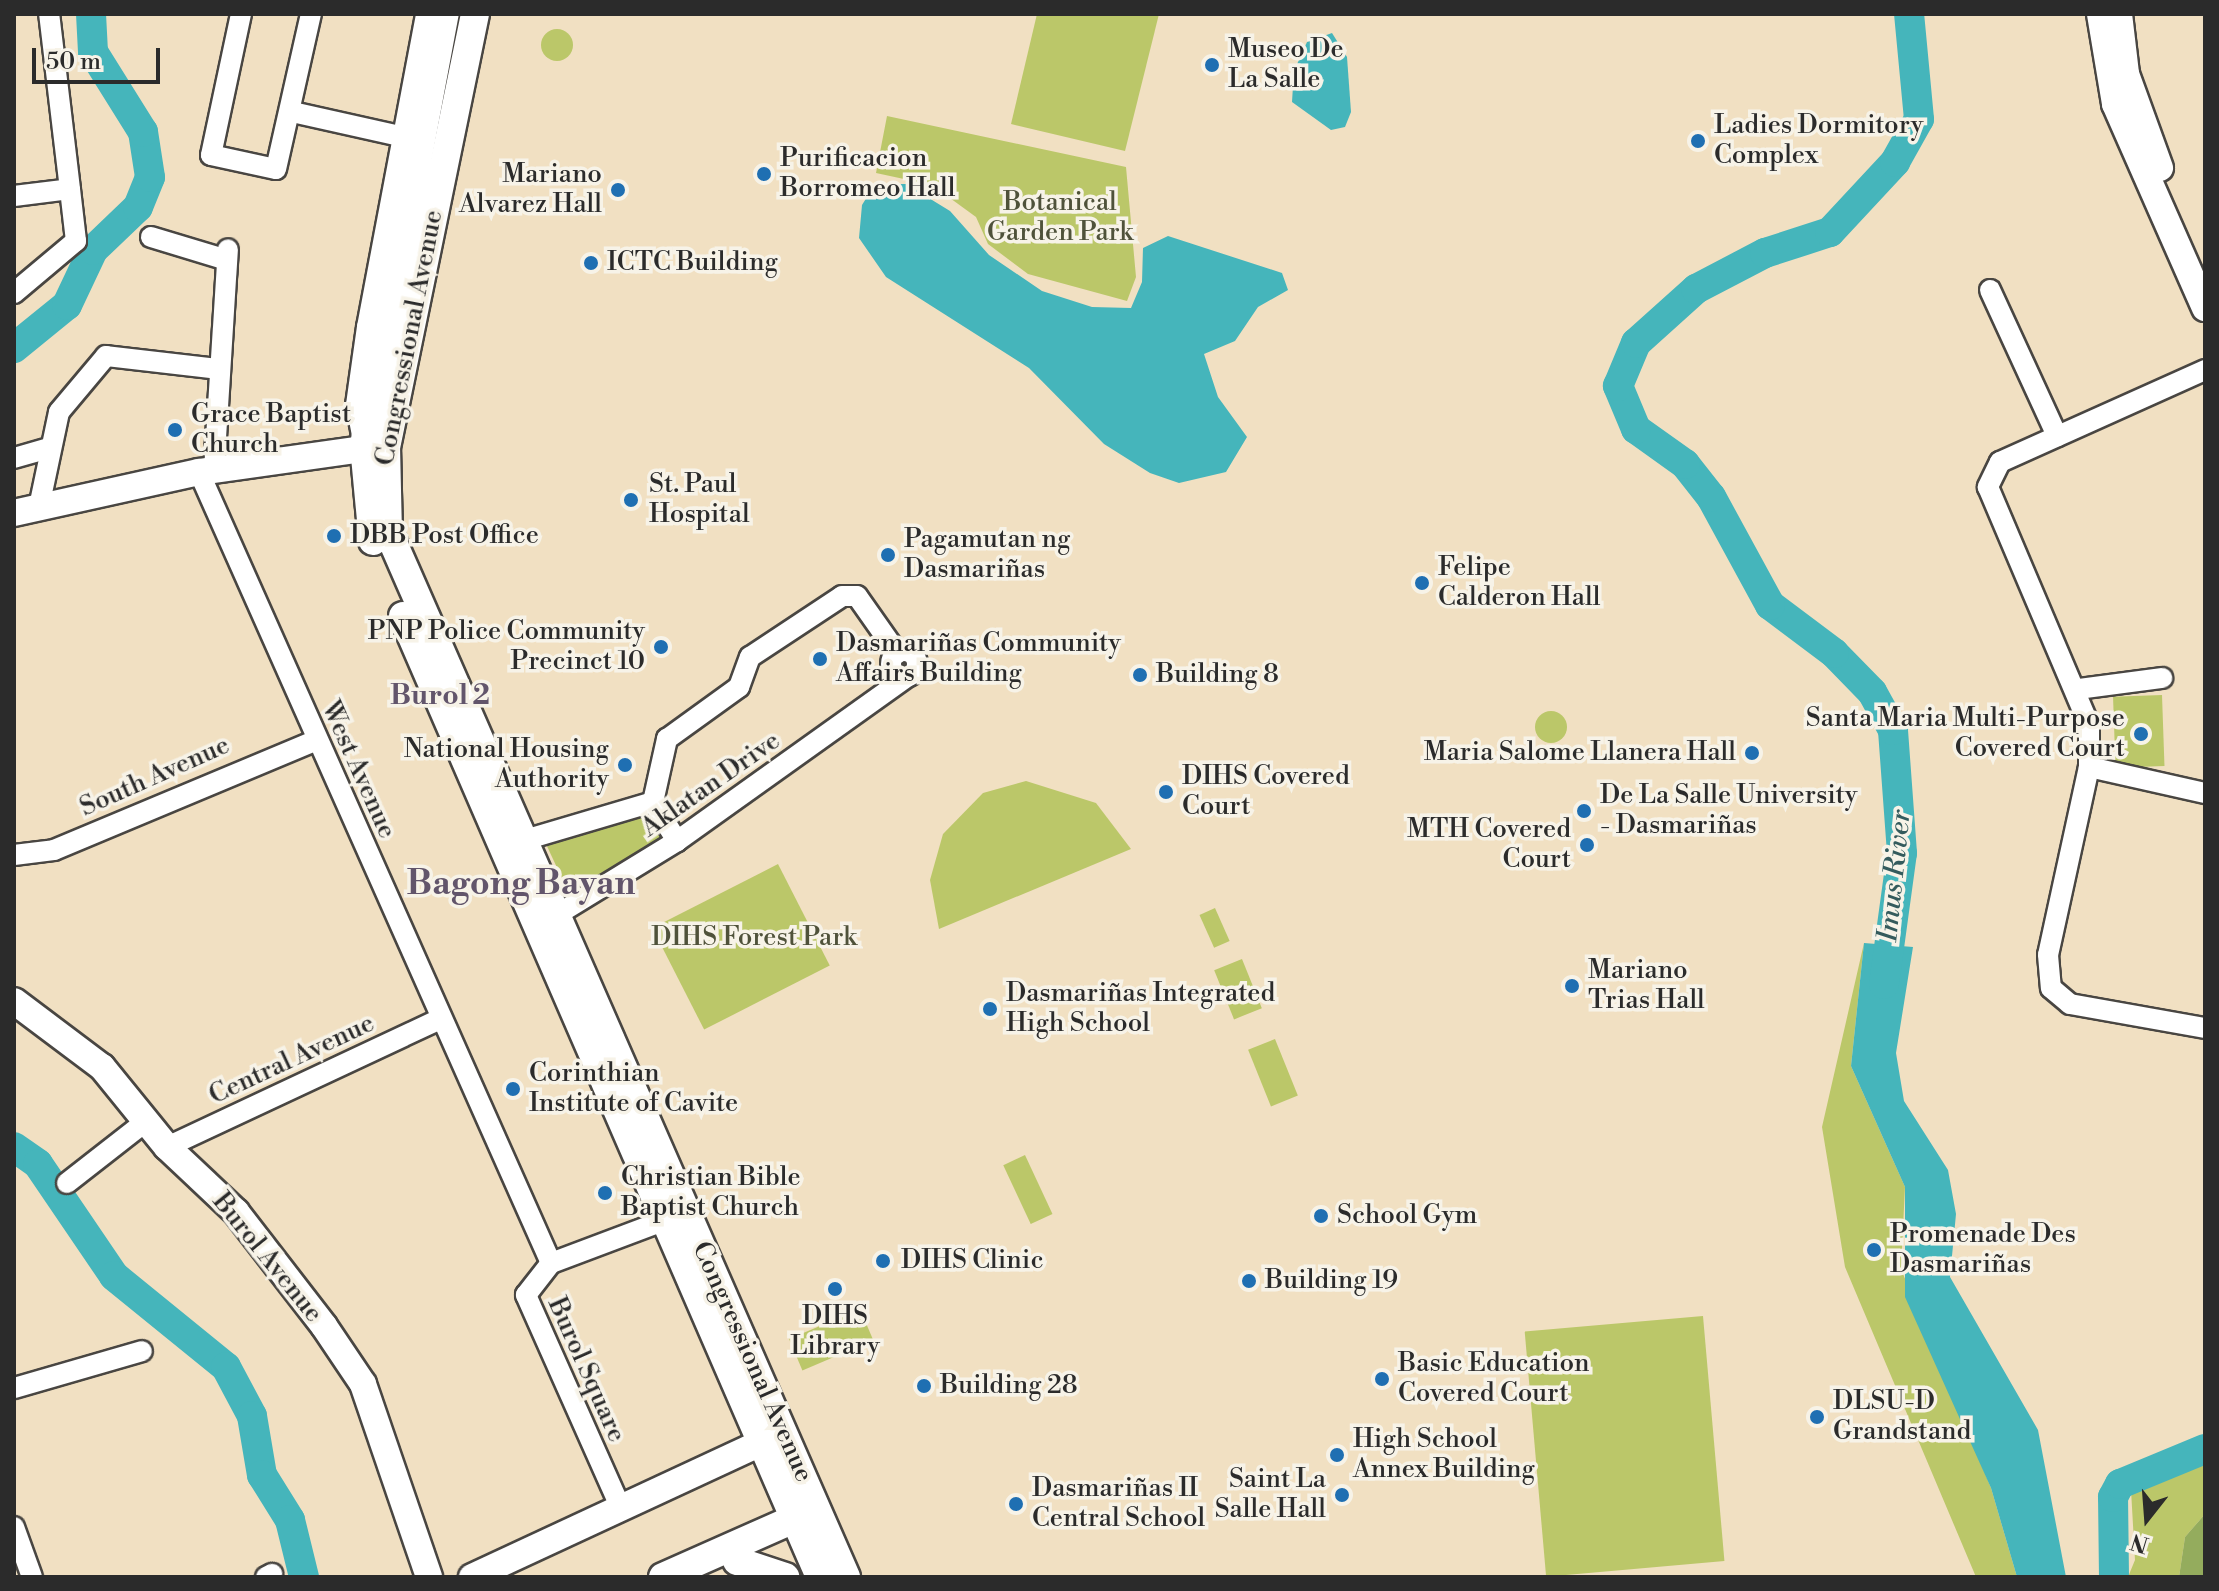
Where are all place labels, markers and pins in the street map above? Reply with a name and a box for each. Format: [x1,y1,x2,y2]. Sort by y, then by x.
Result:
place label: Museo De La Salle [1228,34,1344,96]
marker: Museo De La Salle [1203,56,1221,74]
place label: Ladies Dormitory Complex [1714,110,1924,172]
marker: Ladies Dormitory Complex [1689,132,1707,150]
place label: Purificacion Borromeo Hall [780,143,955,204]
place label: Mariano Alvarez Hall [459,159,602,220]
marker: Purificacion Borromeo Hall [755,165,773,183]
marker: Mariano Alvarez Hall [609,181,627,199]
place label: ICTC Building [607,247,778,279]
marker: ICTC Building [582,254,600,272]
place label: Grace Baptist Church [191,399,351,460]
marker: Grace Baptist Church [166,421,184,439]
place label: St. Paul Hospital [649,469,750,530]
marker: St. Paul Hospital [620,489,642,511]
place label: DBB Post Office [350,520,539,552]
place label: Pagamutan ng Dasmariñas [904,524,1070,586]
marker: DBB Post Office [325,527,343,545]
marker: Pagamutan ng Dasmariñas [879,546,897,564]
place label: Felipe Calderon Hall [1438,552,1600,614]
marker: Felipe Calderon Hall [1413,574,1431,592]
place label: PNP Police Community Precinct 10 [368,616,645,678]
place label: Dasmariñas Community Affairs Building [836,628,1121,690]
marker: PNP Police Community Precinct 10 [652,638,670,656]
marker: Dasmariñas Community Affairs Building [811,650,829,668]
place label: Building 8 [1156,659,1279,691]
marker: Building 8 [1131,666,1149,684]
place label: Santa Maria Multi-Purpose Covered Court [1806,703,2125,764]
marker: Santa Maria Multi-Purpose Covered Court [2132,725,2150,743]
place label: National Housing Authority [404,734,609,796]
place label: Maria Salome Llanera Hall [1424,737,1736,769]
marker: Maria Salome Llanera Hall [1743,744,1761,762]
marker: National Housing Authority [616,756,634,774]
place label: DIHS Covered Court [1182,761,1350,822]
place label: De La Salle University - Dasmariñas [1600,780,1857,842]
marker: DIHS Covered Court [1157,783,1175,801]
marker: De La Salle University - Dasmariñas [1575,802,1593,820]
place label: MTH Covered Court [1407,814,1571,876]
marker: MTH Covered Court [1578,836,1596,854]
place label: Mariano Trias Hall [1588,955,1705,1016]
marker: Mariano Trias Hall [1563,977,1581,995]
place label: Dasmariñas Integrated High School [1006,978,1275,1040]
marker: Dasmariñas Integrated High School [981,1000,999,1018]
place label: Corinthian Institute of Cavite [529,1058,738,1120]
marker: Corinthian Institute of Cavite [504,1080,522,1098]
place label: Christian Bible Baptist Church [621,1162,801,1224]
marker: Christian Bible Baptist Church [596,1184,614,1202]
place label: School Gym [1337,1200,1477,1232]
marker: School Gym [1312,1207,1330,1225]
place label: Promenade Des Dasmariñas [1890,1219,2076,1280]
marker: Promenade Des Dasmariñas [1865,1241,1883,1259]
place label: DIHS Clinic [901,1245,1044,1277]
marker: DIHS Clinic [872,1250,894,1272]
place label: Building 19 [1265,1265,1398,1297]
marker: Building 19 [1240,1272,1258,1290]
marker: DIHS Library [826,1280,844,1298]
place label: DIHS Library [790,1301,880,1362]
place label: Basic Education Covered Court [1398,1348,1590,1410]
place label: Building 28 [940,1370,1078,1402]
marker: Basic Education Covered Court [1373,1370,1391,1388]
marker: Building 28 [915,1377,933,1395]
place label: DLSU-D Grandstand [1833,1386,1971,1448]
marker: DLSU-D Grandstand [1808,1408,1826,1426]
place label: High School Annex Building [1353,1424,1535,1486]
marker: High School Annex Building [1328,1446,1346,1464]
place label: Saint La Salle Hall [1215,1464,1326,1526]
place label: Dasmariñas II Central School [1032,1473,1205,1534]
marker: Saint La Salle Hall [1333,1486,1351,1504]
marker: Dasmariñas II Central School [1007,1495,1025,1513]

